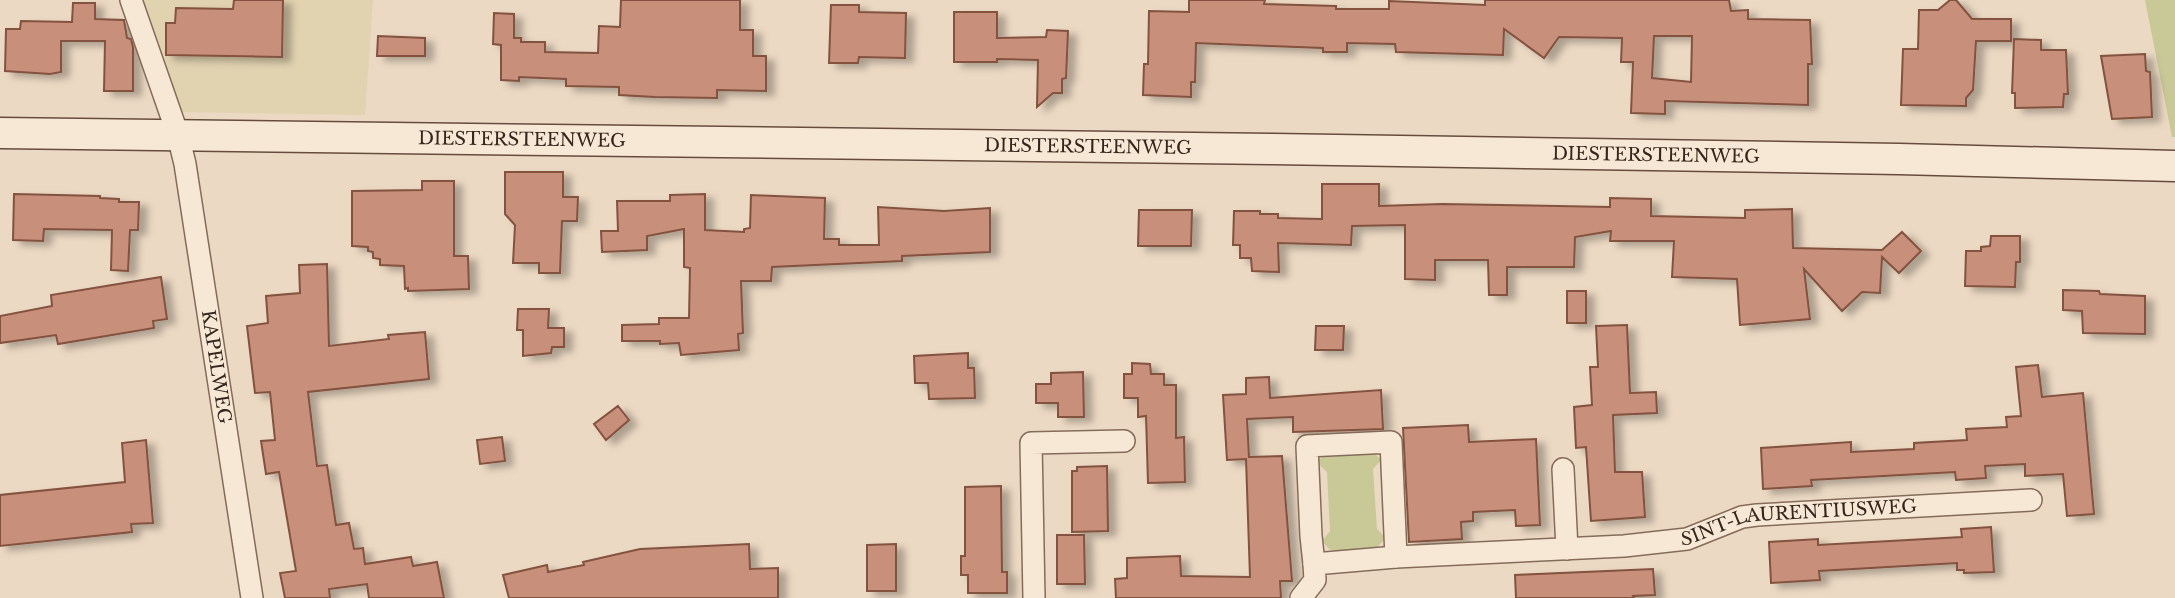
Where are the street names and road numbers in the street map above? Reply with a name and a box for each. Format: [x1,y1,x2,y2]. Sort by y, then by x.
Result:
street label: DIESTERSTEENWEG [418,127,626,152]
street label: DIESTERSTEENWEG [984,134,1192,159]
street label: DIESTERSTEENWEG [1552,142,1760,168]
street label: KAPELWEG [197,308,236,426]
street label: SINT-LAURENTIUSWEG [1680,495,1918,551]

